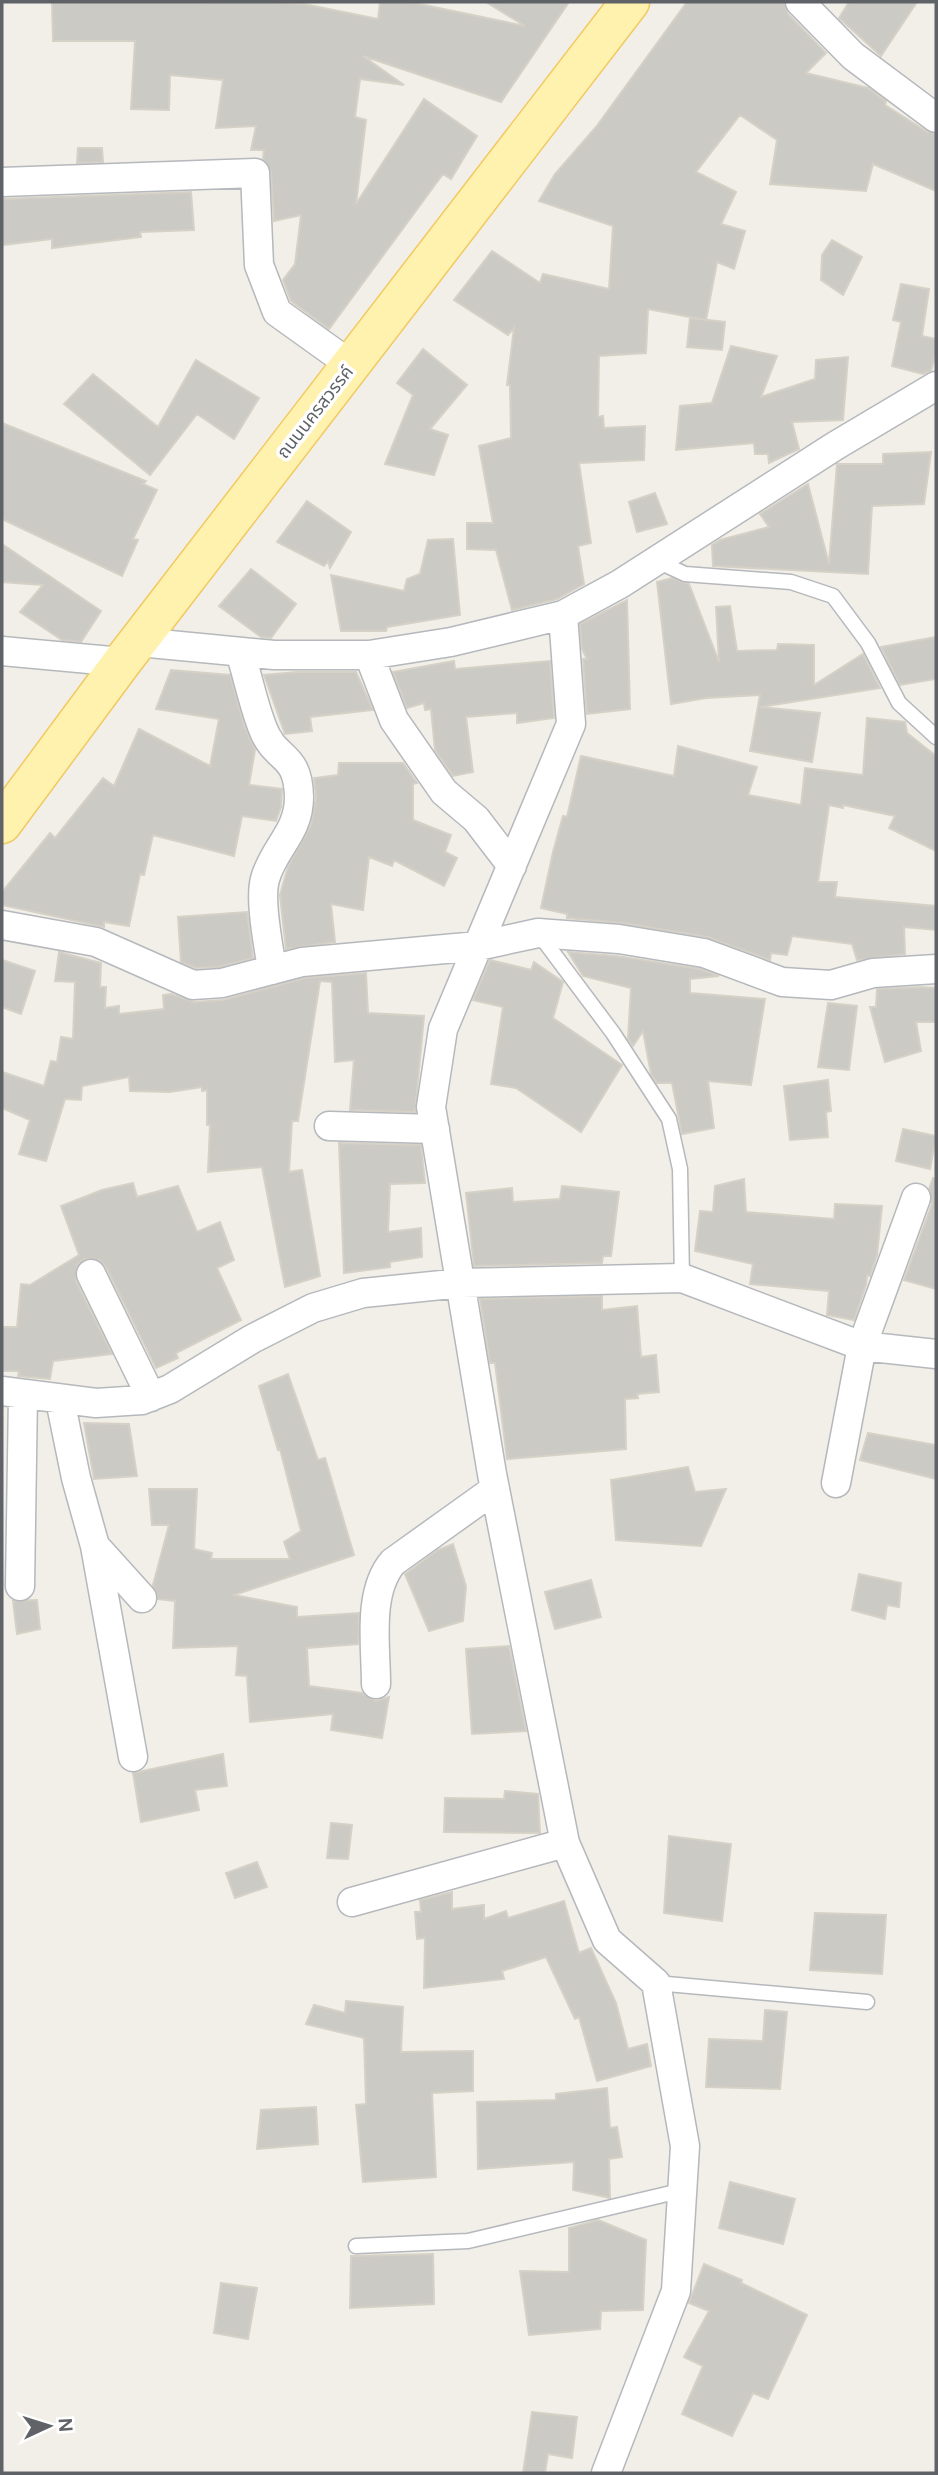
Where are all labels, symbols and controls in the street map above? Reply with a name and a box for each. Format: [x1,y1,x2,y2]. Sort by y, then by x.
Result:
street label: ถนนนครสวรรค์ [271,361,359,463]
north arrow [14,2391,84,2461]
text: N [53,2417,78,2433]

